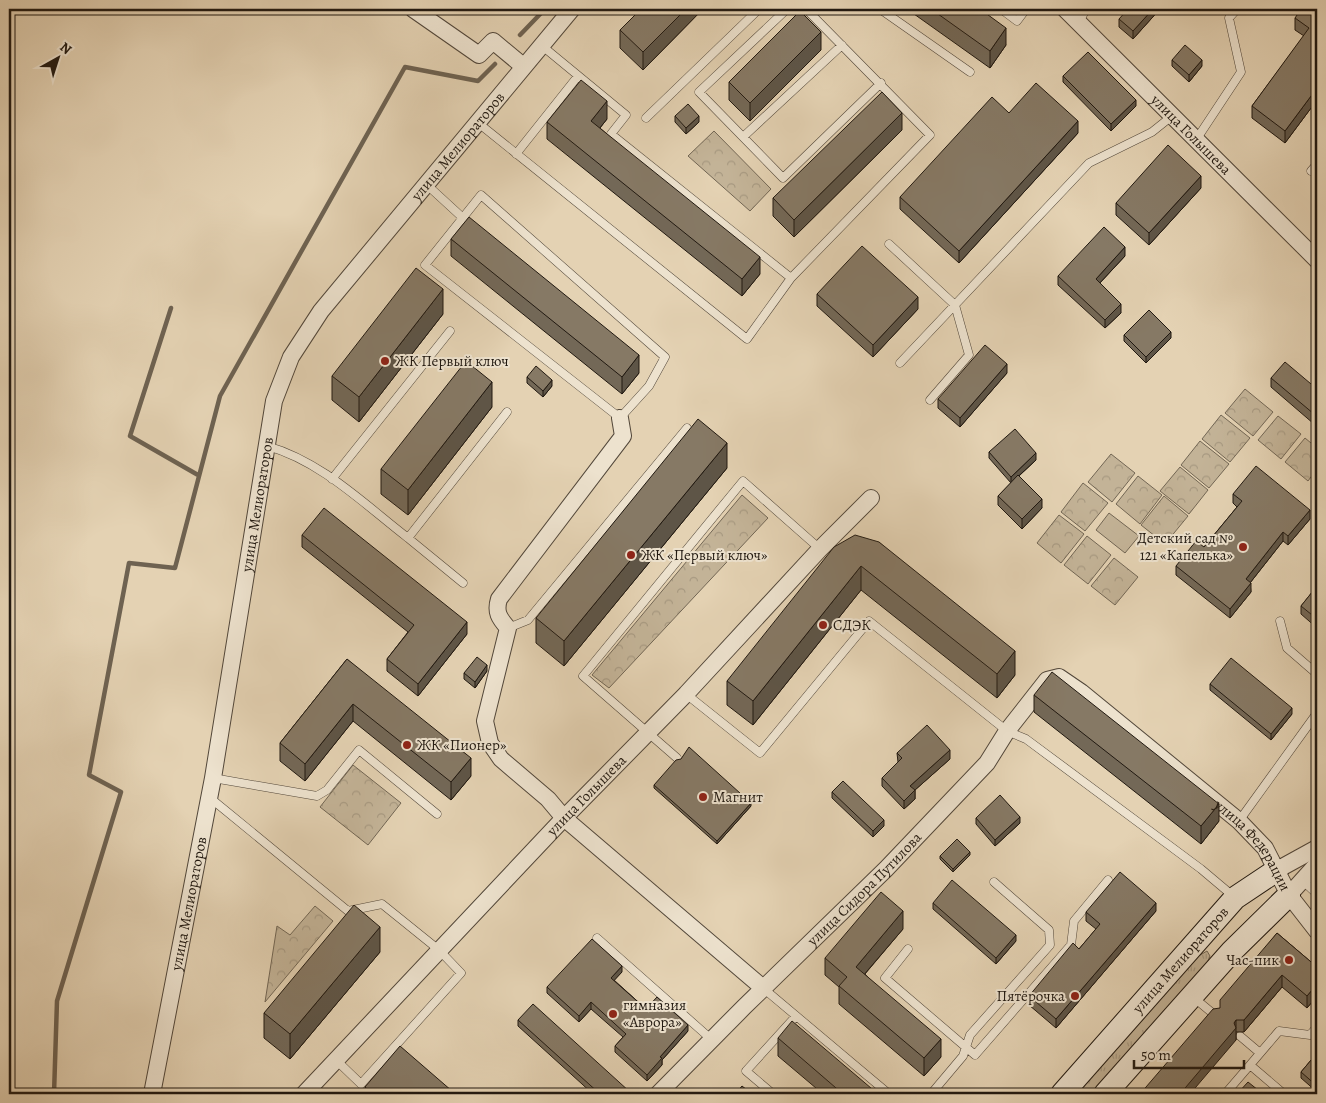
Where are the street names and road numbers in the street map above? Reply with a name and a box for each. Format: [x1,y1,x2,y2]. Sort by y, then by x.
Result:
street label: улица Мелиораторов [406,88,509,206]
street label: улица Голышева [1146,89,1236,179]
street label: улица Мелиораторов [236,436,278,574]
street label: улица Голышева [542,750,631,841]
street label: улица Федерации [1209,794,1295,895]
street label: улица Сидора Путилова [802,828,926,951]
street label: улица Мелиораторов [166,835,211,973]
street label: улица Мелиораторов [1127,902,1233,1018]

